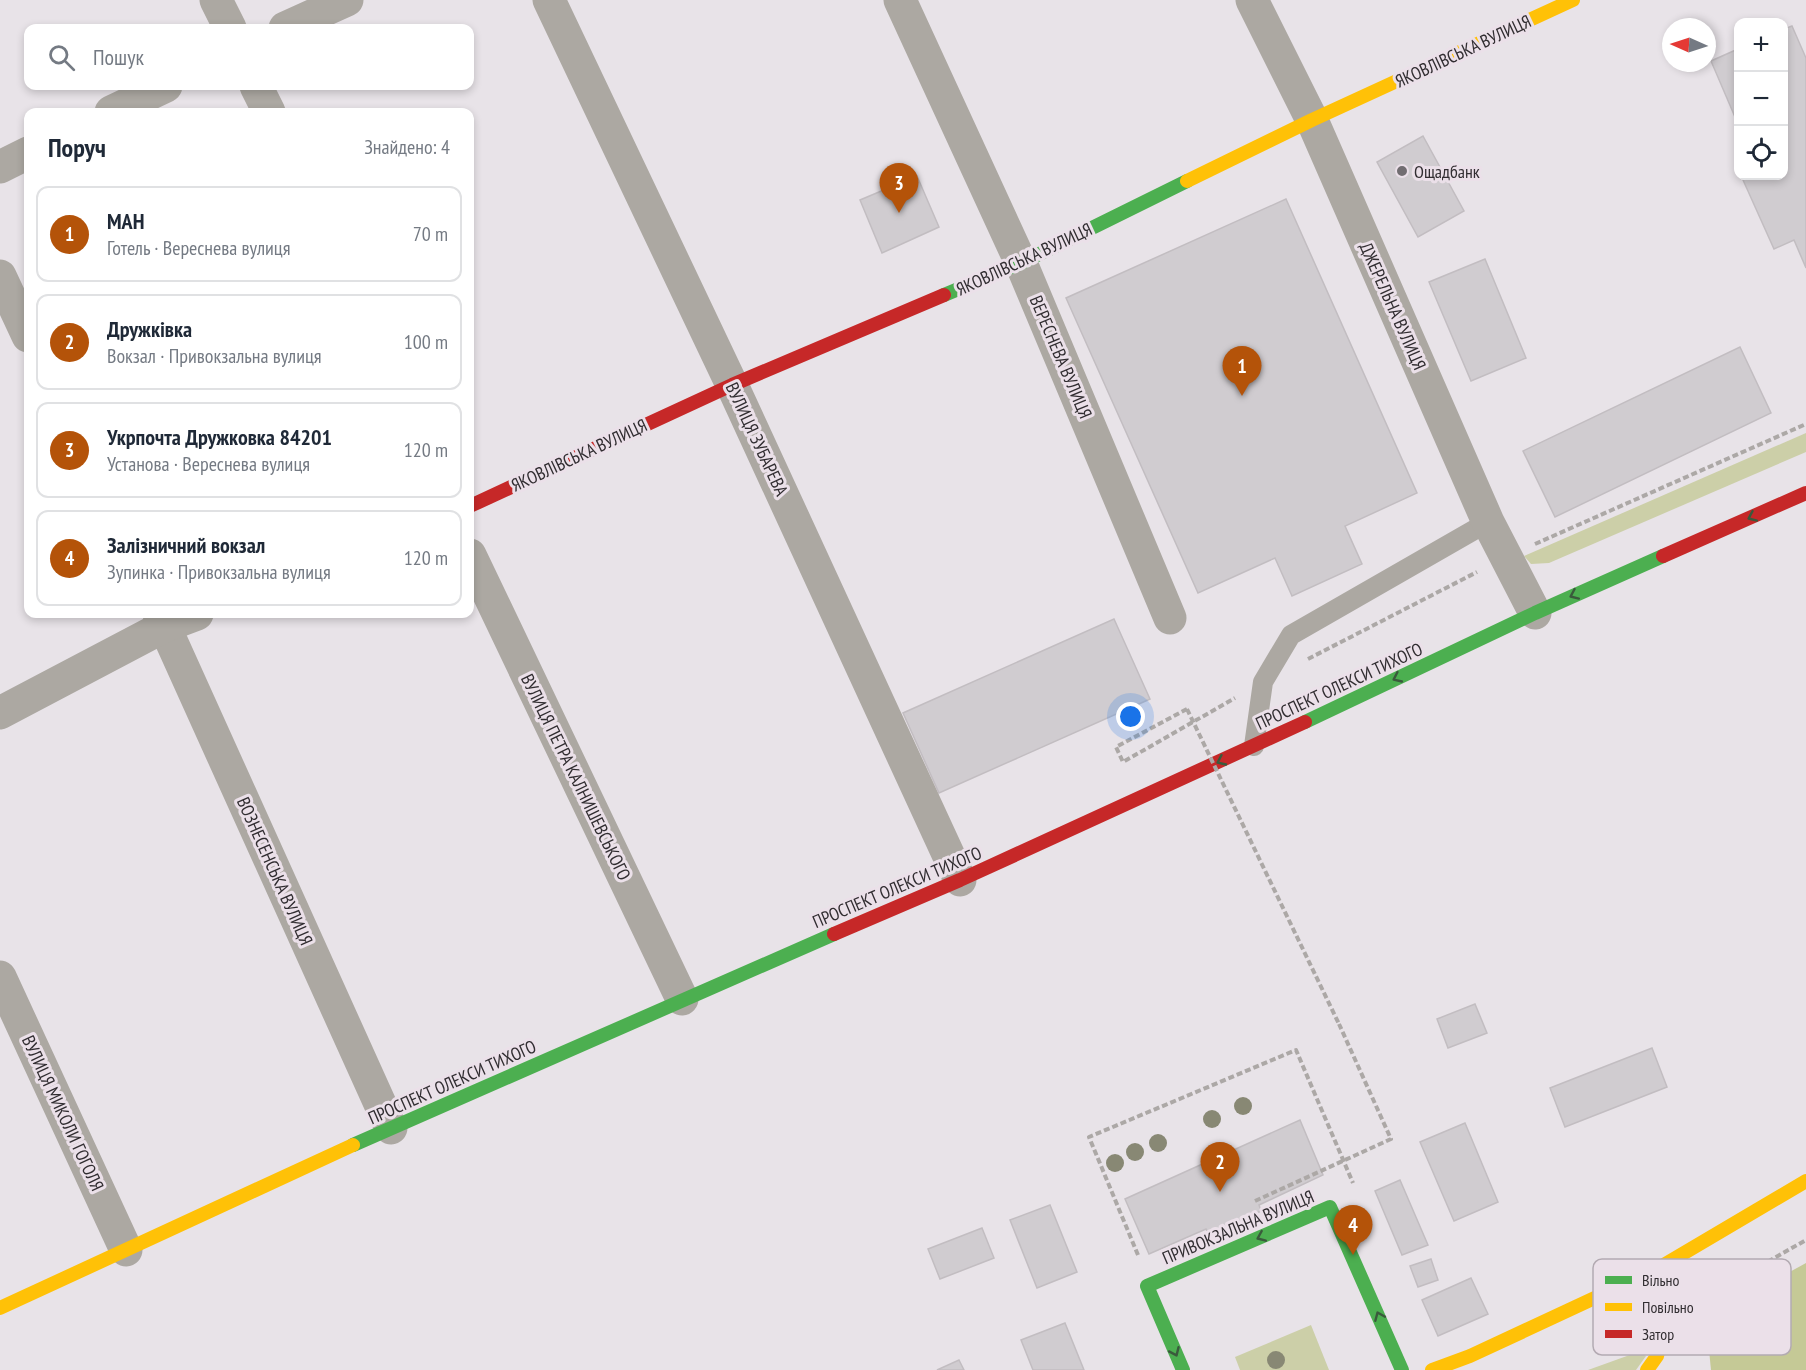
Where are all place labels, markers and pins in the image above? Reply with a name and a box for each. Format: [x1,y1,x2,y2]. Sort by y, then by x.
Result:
place label: Ощадбанк [1414,160,1480,183]
pin: 3 [880,164,918,213]
marker: Ощадбанк [1395,164,1409,178]
pin: 1 [1222,346,1262,396]
pin: 2 [1200,1142,1240,1192]
pin: 4 [1334,1206,1372,1255]

